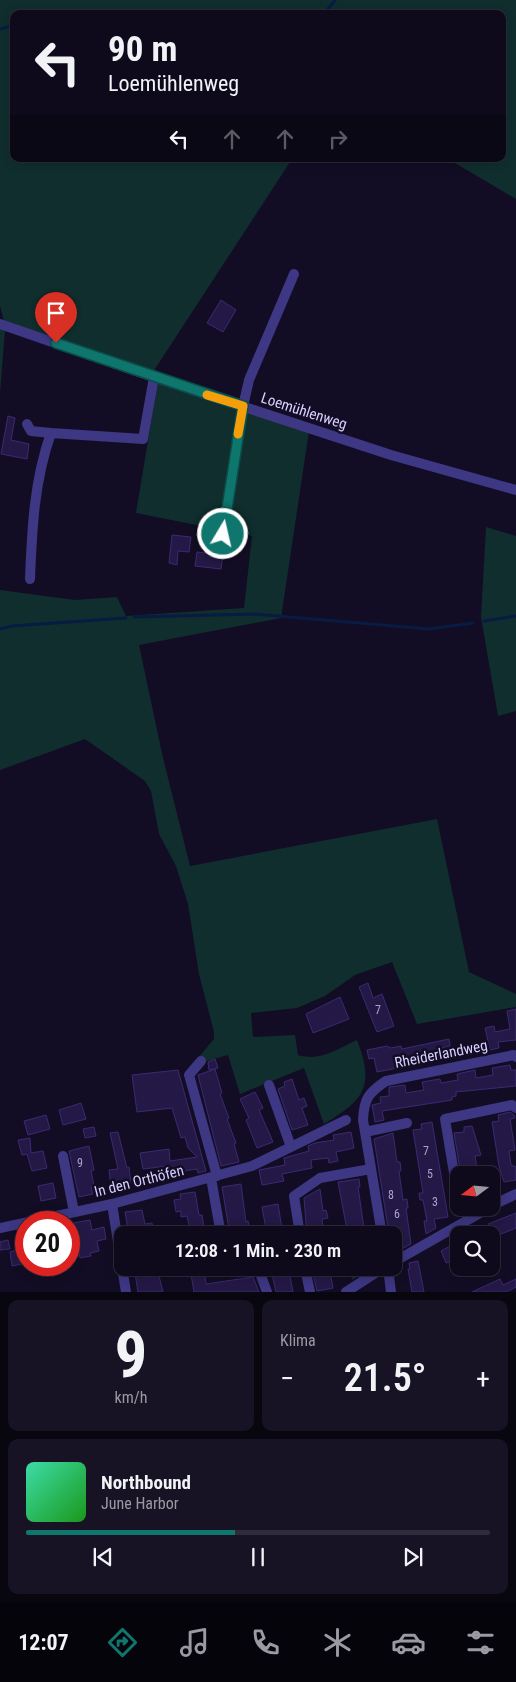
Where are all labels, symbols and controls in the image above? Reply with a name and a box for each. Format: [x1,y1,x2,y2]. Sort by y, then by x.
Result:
text: 90 m [108,29,177,70]
icon: left [25,30,90,95]
text: Loemühlenweg [108,71,239,96]
icon: left [165,125,193,153]
icon: ahead [218,125,246,153]
icon: ahead [271,125,299,153]
icon: right [324,125,352,153]
pin [35,292,77,343]
icon: arrive [42,299,70,327]
street label: Loemühlenweg [259,389,349,433]
position arrow [196,507,248,559]
house number: 7 [375,1003,381,1017]
street label: Rheiderlandweg [393,1036,489,1072]
house number: 7 [423,1144,429,1158]
house number: 9 [77,1156,83,1170]
street label: In den Orthöfen [92,1161,186,1201]
north arrow [450,1166,500,1216]
map controls [450,1166,500,1276]
house number: 5 [427,1167,433,1181]
house number: 8 [388,1188,394,1202]
house number: 3 [432,1195,438,1209]
house number: 6 [394,1207,400,1221]
speed limit sign: 20 [15,1211,80,1276]
button: search [450,1226,500,1276]
text: 12:08 · 1 Min. · 230 m [175,1239,341,1262]
text: 9 [115,1317,147,1393]
text: Klima [280,1331,316,1350]
text: 21.5° [344,1356,426,1400]
text: − [280,1362,294,1395]
text: + [476,1362,490,1395]
text: km/h [115,1388,147,1407]
text: Northbound [101,1471,191,1494]
text: June Harbor [101,1494,179,1513]
icon: previous [89,1543,117,1571]
icon: pause [244,1543,272,1571]
icon: next [399,1543,427,1571]
icon: directions [105,1625,140,1660]
icon: music [177,1625,212,1660]
icon: phone [248,1625,283,1660]
icon: climate [320,1625,355,1660]
icon: car [391,1625,426,1660]
icon: filters [463,1625,498,1660]
text: 12:07 [18,1630,69,1655]

